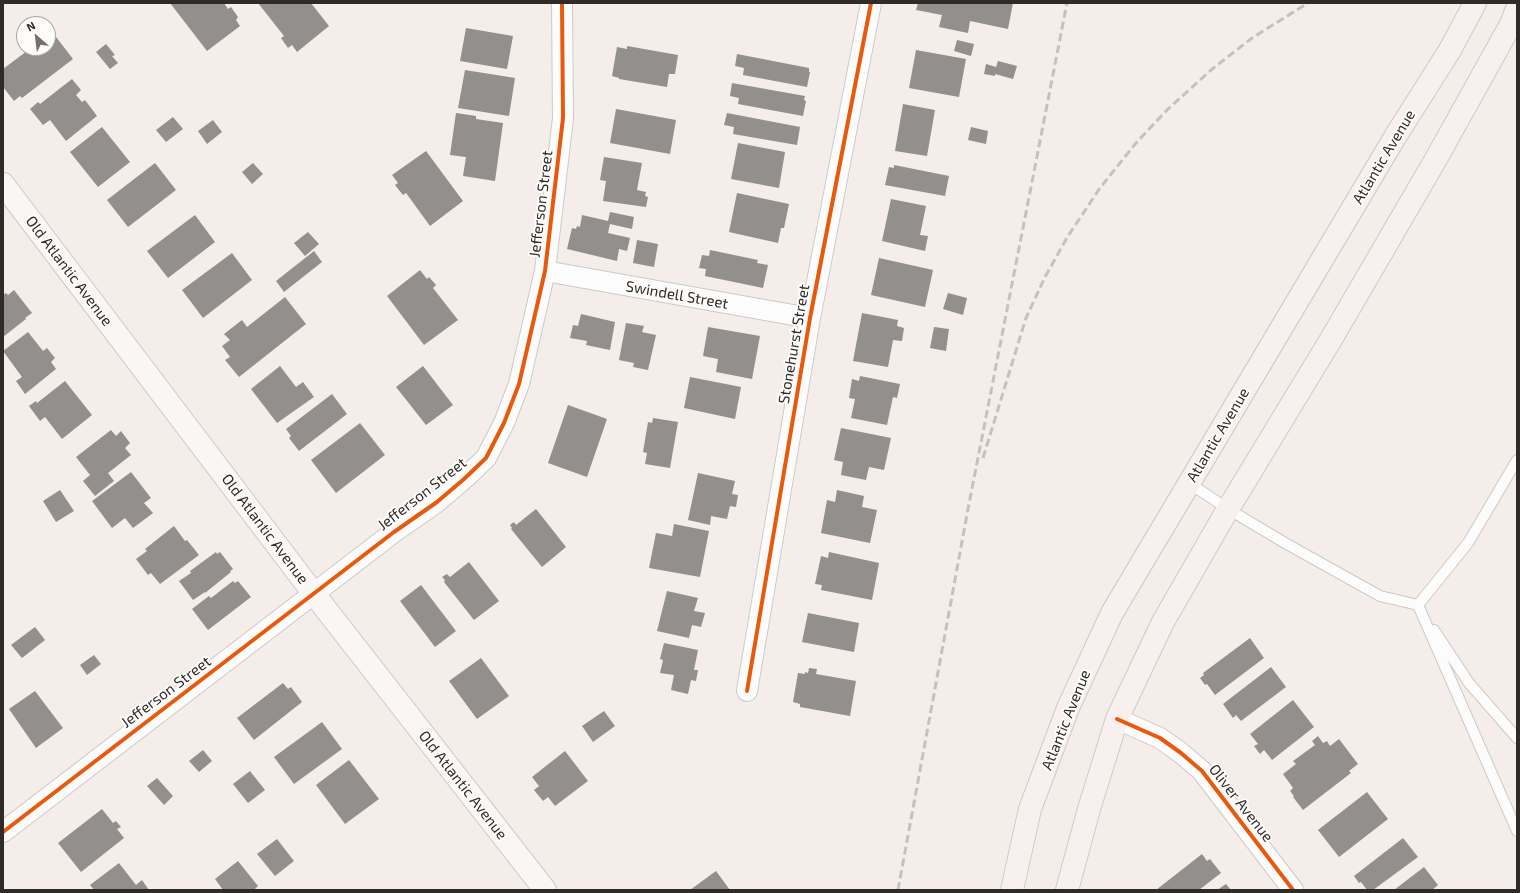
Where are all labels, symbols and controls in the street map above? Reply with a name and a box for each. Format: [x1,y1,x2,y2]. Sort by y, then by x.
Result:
north arrow [16,16,56,56]
text: N [24,18,37,33]
street label: Atlantic Avenue [1349,107,1419,207]
street label: Jefferson Street [526,149,556,259]
street label: Old Atlantic Avenue [22,212,116,330]
street label: Swindell Street [624,277,730,313]
street label: Stonehurst Street [775,283,813,405]
street label: Atlantic Avenue [1183,385,1253,485]
street label: Jefferson Street [374,454,470,534]
street label: Old Atlantic Avenue [218,470,312,588]
street label: Jefferson Street [118,652,214,732]
street label: Atlantic Avenue [1038,667,1094,773]
street label: Old Atlantic Avenue [415,727,511,843]
street label: Oliver Avenue [1205,761,1277,845]

